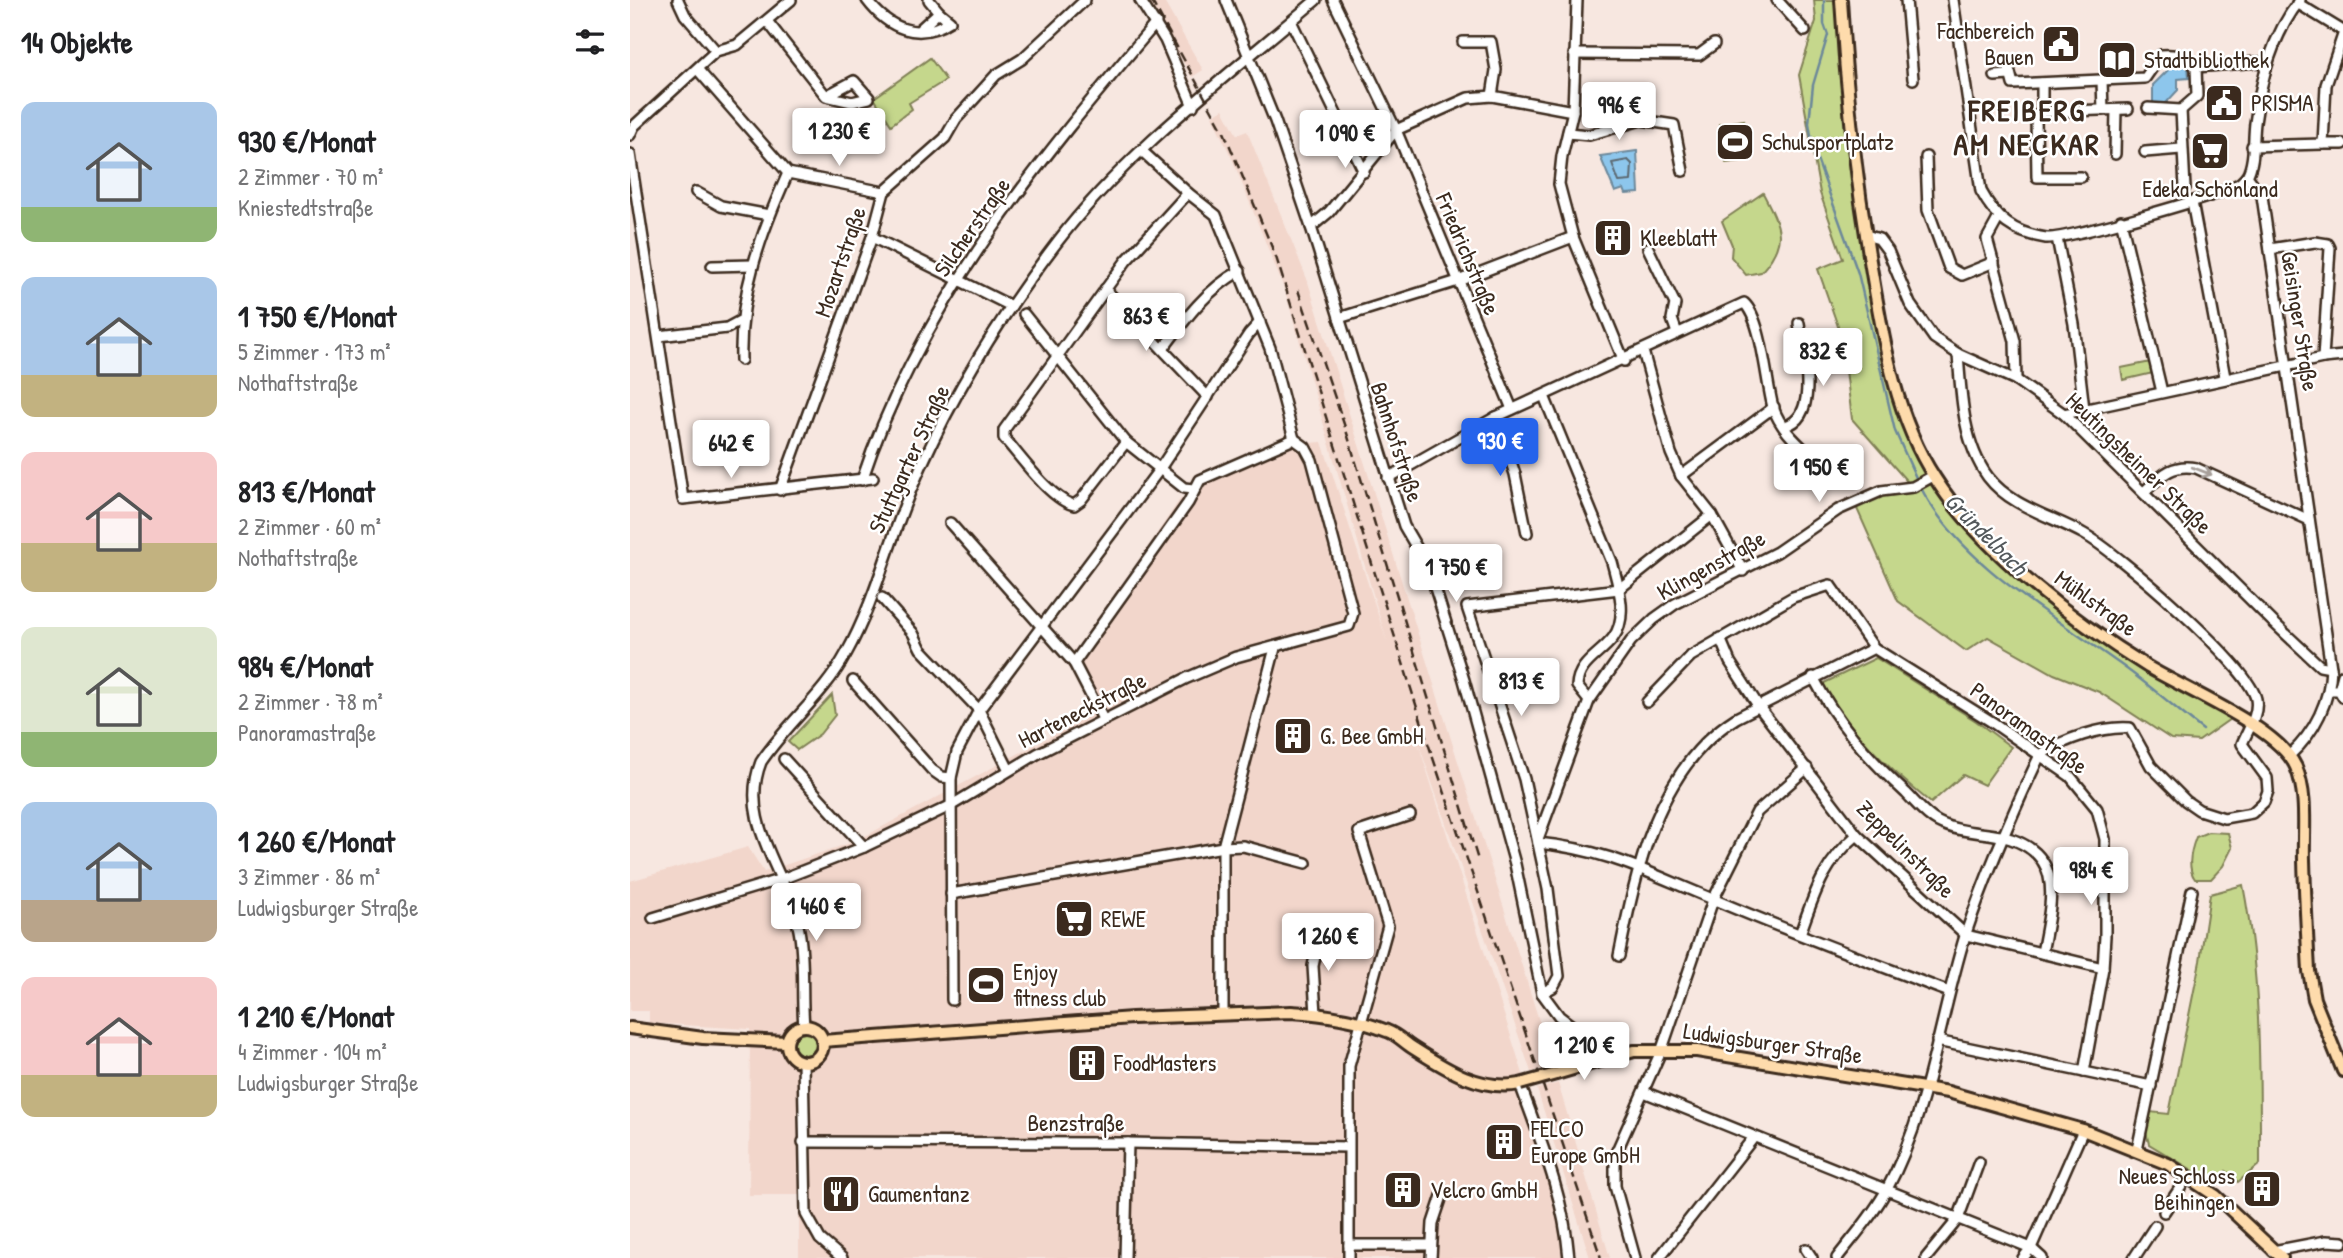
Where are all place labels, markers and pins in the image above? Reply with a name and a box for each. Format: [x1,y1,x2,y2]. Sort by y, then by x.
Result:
place label: Fachbereich Bauen [1936,15,2034,72]
public building icon: Fachbereich Bauen [2040,23,2082,65]
library icon: Stadtbibliothek [2096,39,2138,81]
place label: Stadtbibliothek [2144,44,2270,75]
pin: 996 € [1570,82,1668,142]
public building icon: PRISMA [2203,82,2245,124]
place label: PRISMA [2251,87,2313,118]
pin: 1 230 € [774,108,904,168]
pin: 1 090 € [1280,110,1410,170]
sports icon: Schulsportplatz [1714,121,1756,163]
place label: Schulsportplatz [1762,126,1894,157]
supermarket icon: Edeka Schönland [2189,130,2231,172]
place label: Edeka Schönland [2142,173,2278,204]
building icon: Kleeblatt [1592,217,1634,259]
place label: Kleeblatt [1640,222,1718,253]
pin: 863 € [1097,294,1195,353]
pin: 832 € [1774,328,1872,388]
pin: 930 € [1451,419,1549,478]
pin: 642 € [682,420,780,480]
pin: 1 950 € [1754,444,1884,504]
pin: 1 750 € [1391,544,1521,604]
pin: 813 € [1472,658,1570,718]
building icon: G. Bee GmbH [1272,715,1314,757]
place label: G. Bee GmbH [1320,720,1423,751]
pin: 984 € [2042,848,2140,907]
pin: 1 460 € [751,884,881,943]
supermarket icon: REWE [1053,898,1095,940]
place label: REWE [1101,903,1146,934]
pin: 1 260 € [1263,914,1393,973]
place label: Enjoy fitness club [1013,956,1106,1013]
sports icon: Enjoy fitness club [965,964,1007,1006]
pin: 1 210 € [1519,1023,1649,1082]
building icon: FoodMasters [1066,1042,1108,1084]
place label: FoodMasters [1113,1047,1217,1078]
place label: FELCO Europe GmbH [1530,1113,1640,1170]
building icon: FELCO Europe GmbH [1483,1121,1525,1163]
place label: Neues Schloss Beihingen [2119,1160,2235,1217]
building icon: Neues Schloss Beihingen [2241,1168,2283,1210]
building icon: Velcro GmbH [1382,1169,1424,1211]
restaurant icon: Gaumentanz [820,1173,862,1215]
place label: Velcro GmbH [1430,1174,1537,1205]
place label: Gaumentanz [868,1178,970,1209]

